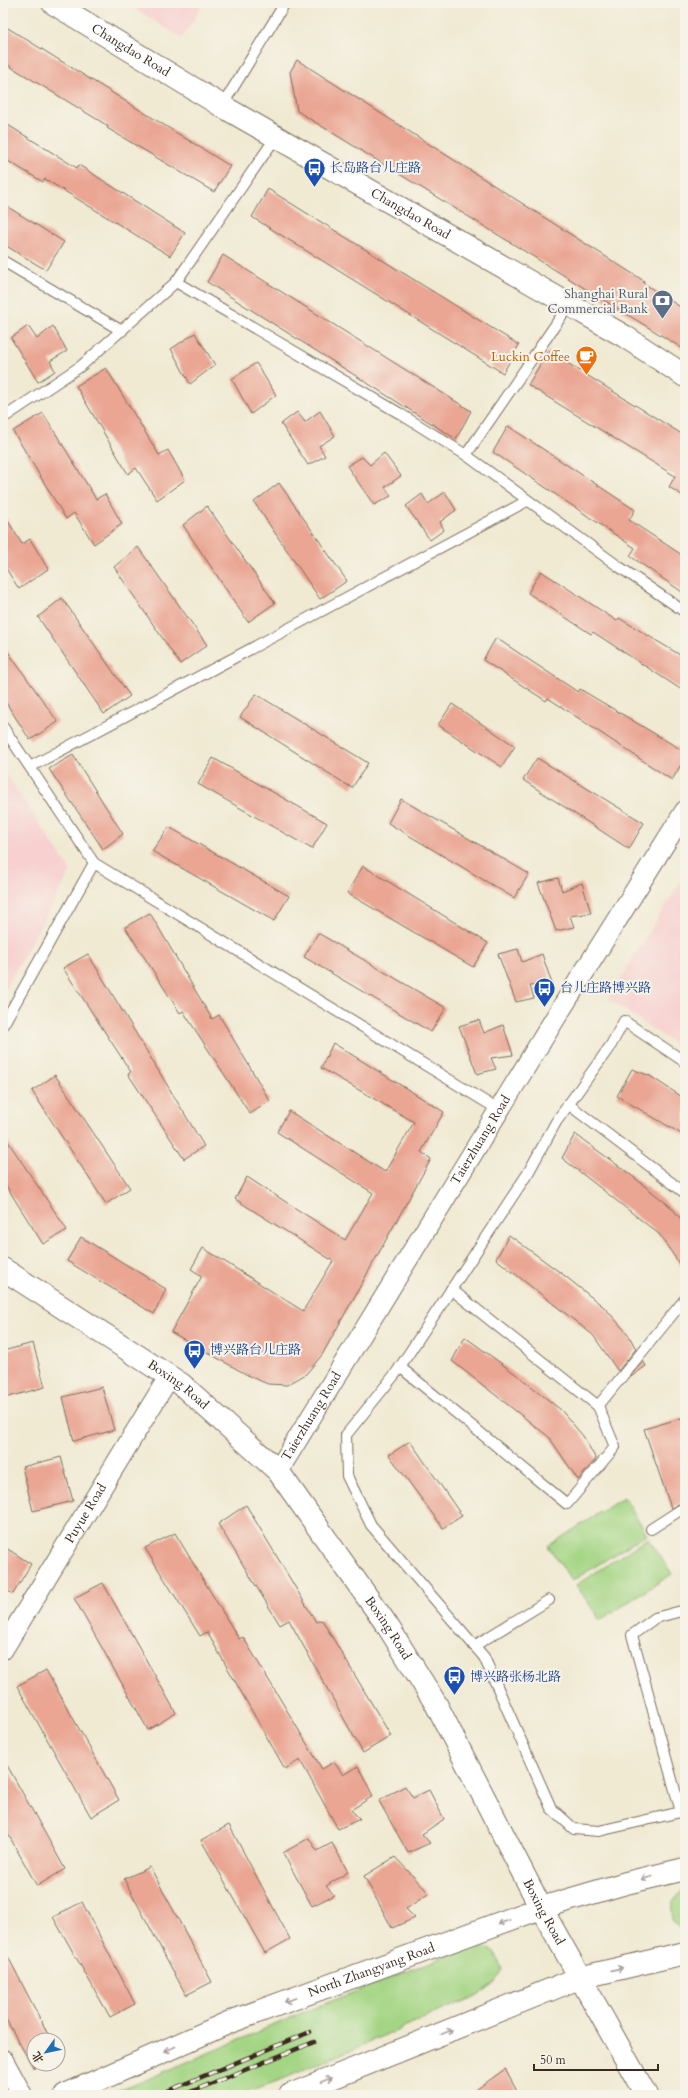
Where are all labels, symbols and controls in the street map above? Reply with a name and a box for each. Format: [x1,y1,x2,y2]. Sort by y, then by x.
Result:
street label: Changdao Road [88,19,173,81]
bus stop icon: 长岛路台儿庄路 [301,155,327,188]
place label: 长岛路台儿庄路 [330,159,421,177]
street label: Changdao Road [367,184,454,244]
place label: Shanghai Rural Commercial Bank [548,285,649,318]
bank icon: Shanghai Rural Commercial Bank [650,288,676,321]
cafe icon: Luckin Coffee [573,344,599,377]
place label: Luckin Coffee [491,348,570,366]
bus stop icon: 台儿庄路博兴路 [531,975,557,1008]
place label: 台儿庄路博兴路 [560,979,651,997]
street label: Taierzhuang Road [446,1092,515,1188]
bus stop icon: 博兴路台儿庄路 [181,1337,207,1370]
place label: 博兴路台儿庄路 [210,1341,301,1359]
street label: Boxing Road [144,1356,213,1414]
street label: Taierzhuang Road [277,1368,346,1465]
street label: Puyue Road [61,1480,111,1546]
street label: Boxing Road [360,1593,416,1663]
bus stop icon: 博兴路张杨北路 [441,1664,467,1697]
place label: 博兴路张杨北路 [470,1668,561,1686]
one-way arrow [641,1874,654,1882]
street label: Boxing Road [519,1876,569,1948]
one-way arrow [499,1918,511,1926]
street label: North Zhangyang Road [306,1939,437,2002]
one-way arrow [610,1965,623,1972]
one-way arrow [285,1997,297,2005]
one-way arrow [440,2027,452,2035]
north arrow [26,2032,66,2072]
one-way arrow [164,2046,176,2053]
scale bar [534,2046,658,2072]
text: 北 [29,2048,47,2066]
text: 50 m [540,2052,567,2068]
one-way arrow [320,2076,332,2084]

